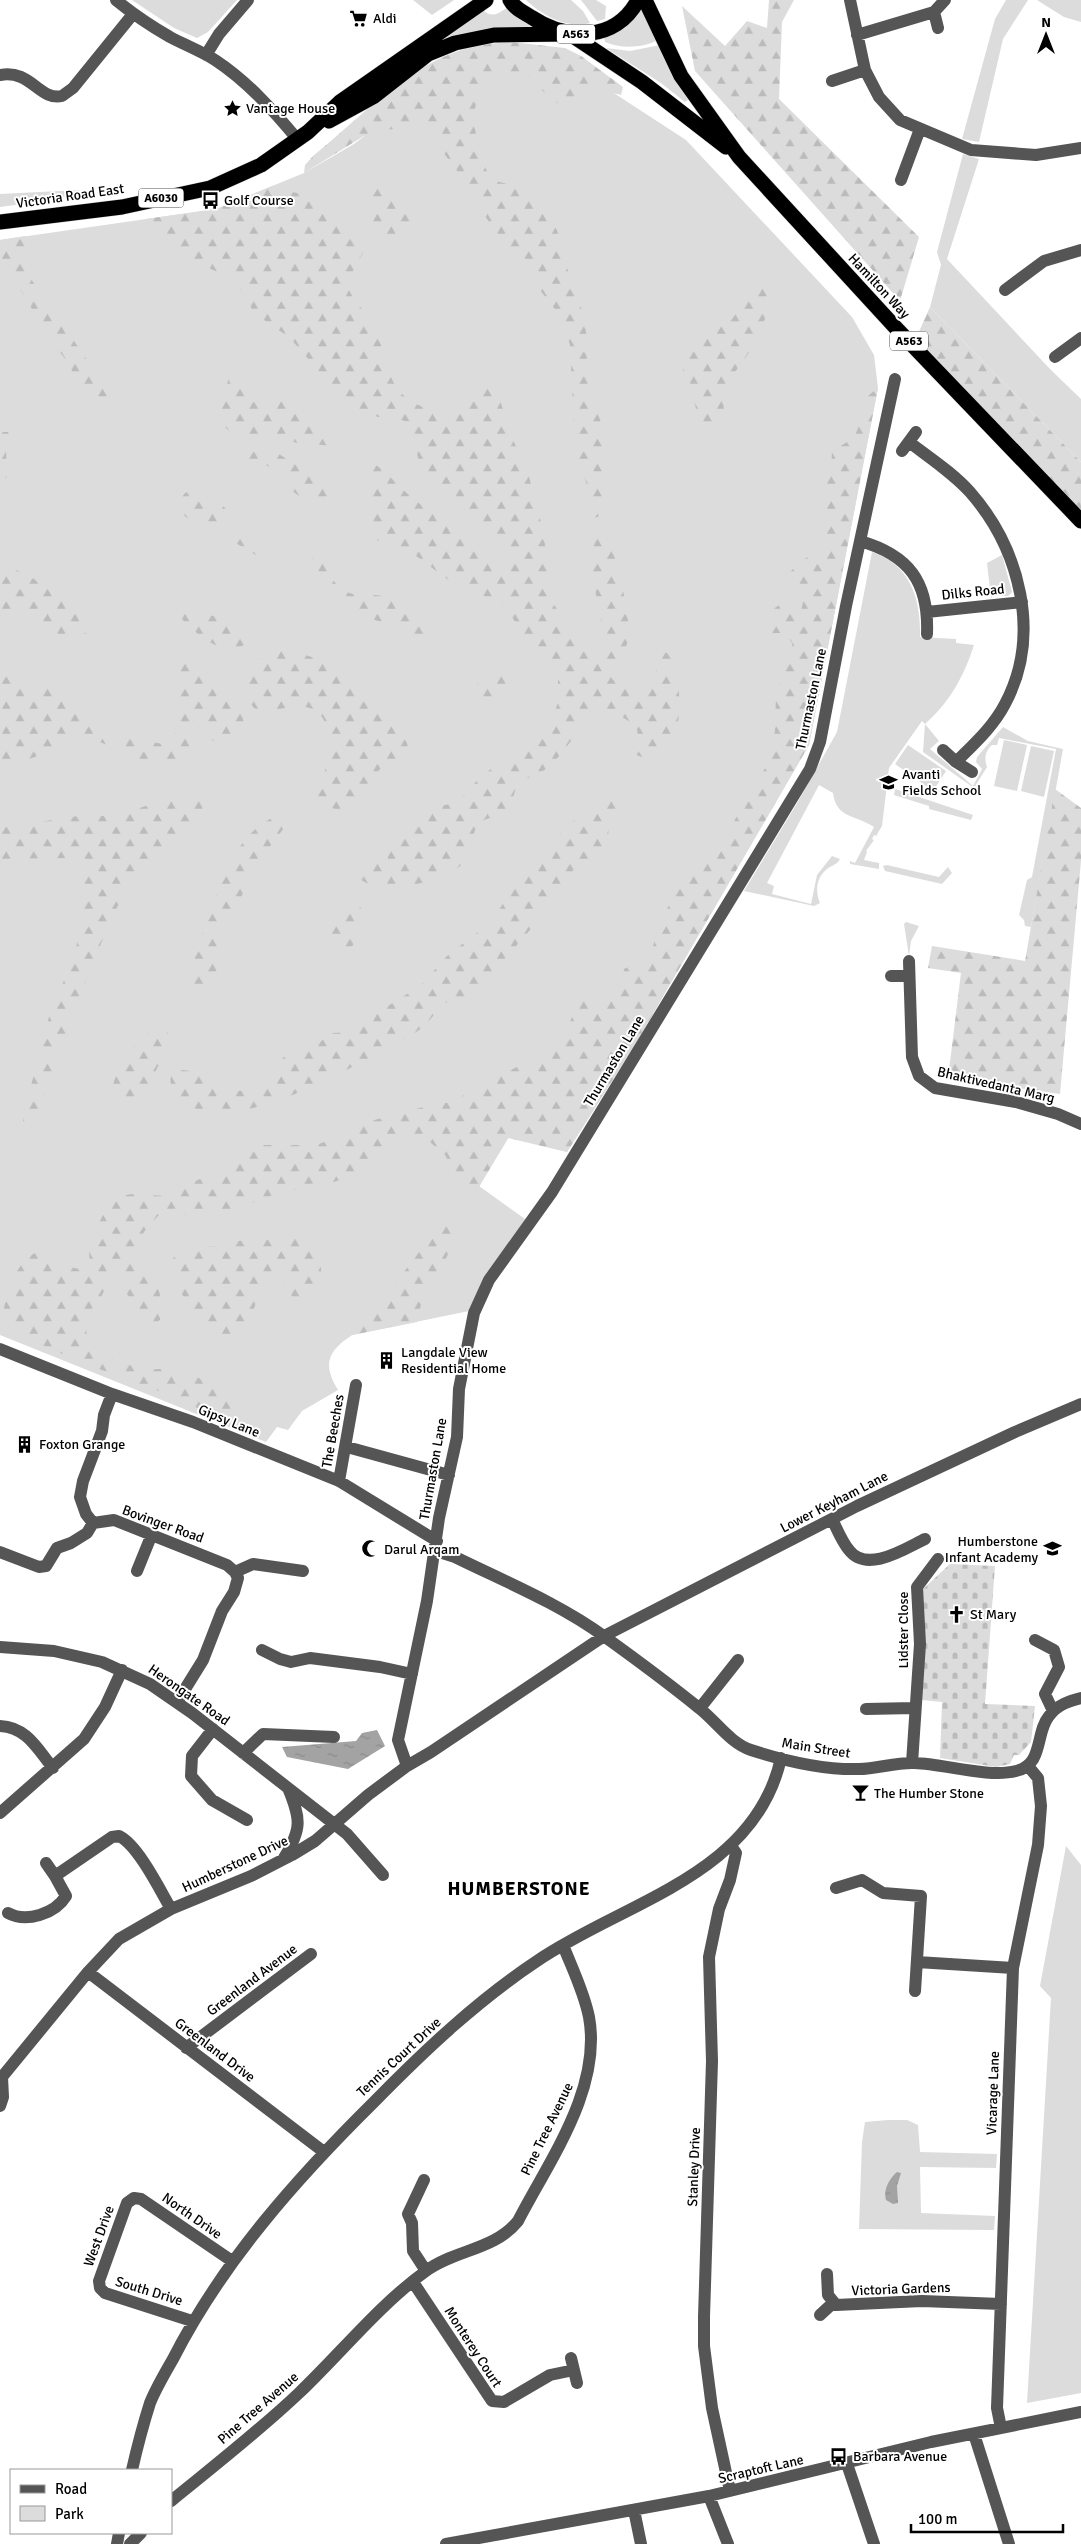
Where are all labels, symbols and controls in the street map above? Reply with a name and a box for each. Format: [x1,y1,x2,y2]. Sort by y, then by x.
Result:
supermarket icon: Aldi [349,8,369,28]
place label: Aldi [373,10,397,27]
north arrow [1021,10,1071,60]
text: N [1041,14,1051,31]
road number: A563 [557,24,595,44]
place icon: Vantage House [222,98,242,118]
place label: Vantage House [246,100,335,117]
street label: Victoria Road East [15,180,125,212]
road number: A6030 [138,188,184,208]
bus stop icon: Golf Course [200,190,220,210]
place label: Golf Course [224,192,294,209]
street label: Hamilton Way [844,250,914,322]
road number: A563 [890,332,928,351]
street label: Dilks Road [941,580,1005,604]
street label: Thurmaston Lane [792,647,830,751]
place label: Avanti Fields School [902,766,981,799]
school or university icon: Avanti Fields School [878,772,898,792]
street label: Thurmaston Lane [580,1012,648,1110]
street label: Bhaktivedanta Marg [936,1063,1056,1107]
place label: Langdale View Residential Home [401,1344,506,1377]
building icon: Langdale View Residential Home [377,1350,397,1370]
street label: The Beeches [318,1393,348,1469]
street label: Gipsy Lane [196,1401,262,1441]
street label: Thurmaston Lane [416,1417,450,1521]
building icon: Foxton Grange [15,1434,35,1454]
place label: Foxton Grange [39,1436,125,1453]
street label: Lower Keyham Lane [777,1467,891,1537]
street label: Bovinger Road [120,1501,206,1547]
place label: Humberstone Infant Academy [945,1533,1038,1566]
mosque icon: Darul Arqam [360,1539,380,1559]
school or university icon: Humberstone Infant Academy [1042,1539,1062,1559]
place label: Darul Arqam [384,1541,459,1558]
street label: Lidster Close [895,1591,912,1669]
church icon: St Mary [946,1604,966,1624]
place label: St Mary [970,1606,1017,1623]
street label: Herongate Road [145,1661,233,1729]
street label: Main Street [780,1734,852,1762]
bar icon: The Humber Stone [850,1783,870,1803]
place label: The Humber Stone [874,1785,984,1802]
street label: Humberstone Drive [179,1832,291,1896]
district label: HUMBERSTONE [447,1877,591,1901]
street label: Greenland Avenue [203,1941,301,2019]
street label: Greenland Drive [171,2014,259,2086]
street label: Tennis Court Drive [353,2014,445,2100]
street label: Vicarage Lane [983,2051,1003,2135]
street label: Pine Tree Avenue [517,2080,577,2178]
street label: Stanley Drive [684,2127,704,2207]
street label: North Drive [159,2189,225,2243]
street label: West Drive [80,2203,118,2269]
street label: South Drive [113,2273,185,2309]
street label: Victoria Gardens [851,2279,951,2299]
street label: Monterey Court [441,2303,505,2391]
street label: Pine Tree Avenue [214,2368,302,2448]
bus stop icon: Barbara Avenue [829,2446,849,2466]
place label: Barbara Avenue [853,2448,947,2465]
street label: Scraptoft Lane [717,2451,805,2487]
legend [10,2469,172,2534]
text: Road [55,2480,87,2498]
scale bar [911,2502,1064,2534]
text: Park [55,2505,84,2523]
text: 100 m [918,2510,958,2528]

